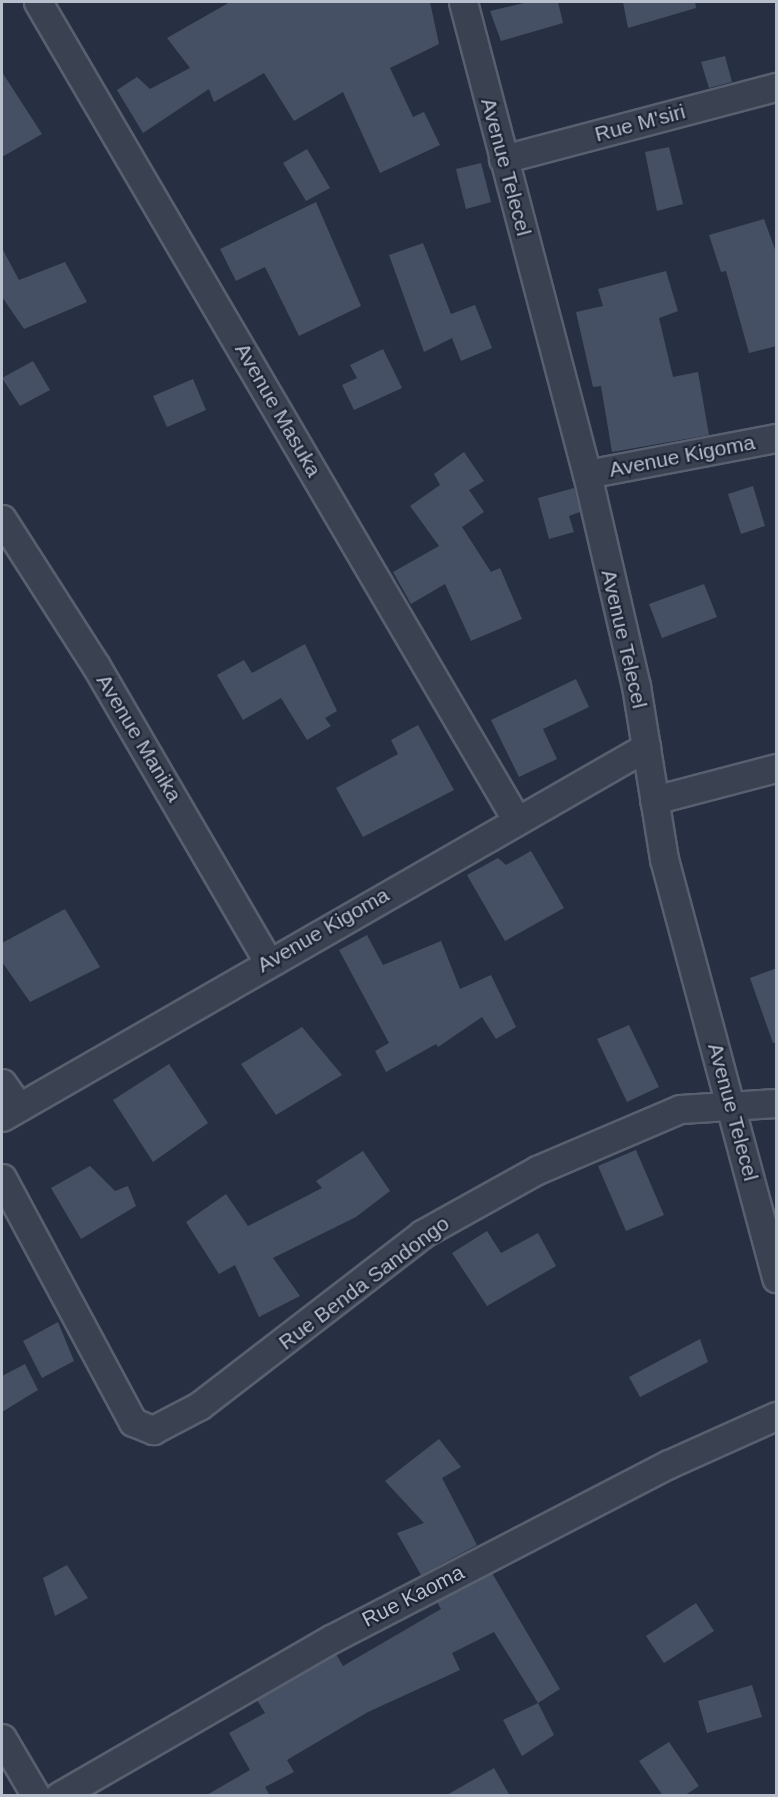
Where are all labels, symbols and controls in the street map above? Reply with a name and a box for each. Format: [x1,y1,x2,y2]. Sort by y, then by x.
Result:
street label: Avenue Telecel [475,95,537,239]
street label: Rue M'siri [592,99,688,147]
street label: Avenue Masuka [230,339,326,481]
street label: Avenue Kigoma [607,430,757,482]
street label: Avenue Telecel [596,567,652,711]
street label: Avenue Manika [91,670,187,806]
street label: Avenue Kigoma [253,882,393,978]
street label: Avenue Telecel [702,1040,764,1184]
street label: Rue Benda Sandongo [274,1211,454,1355]
street label: Rue Kaoma [358,1560,468,1632]

